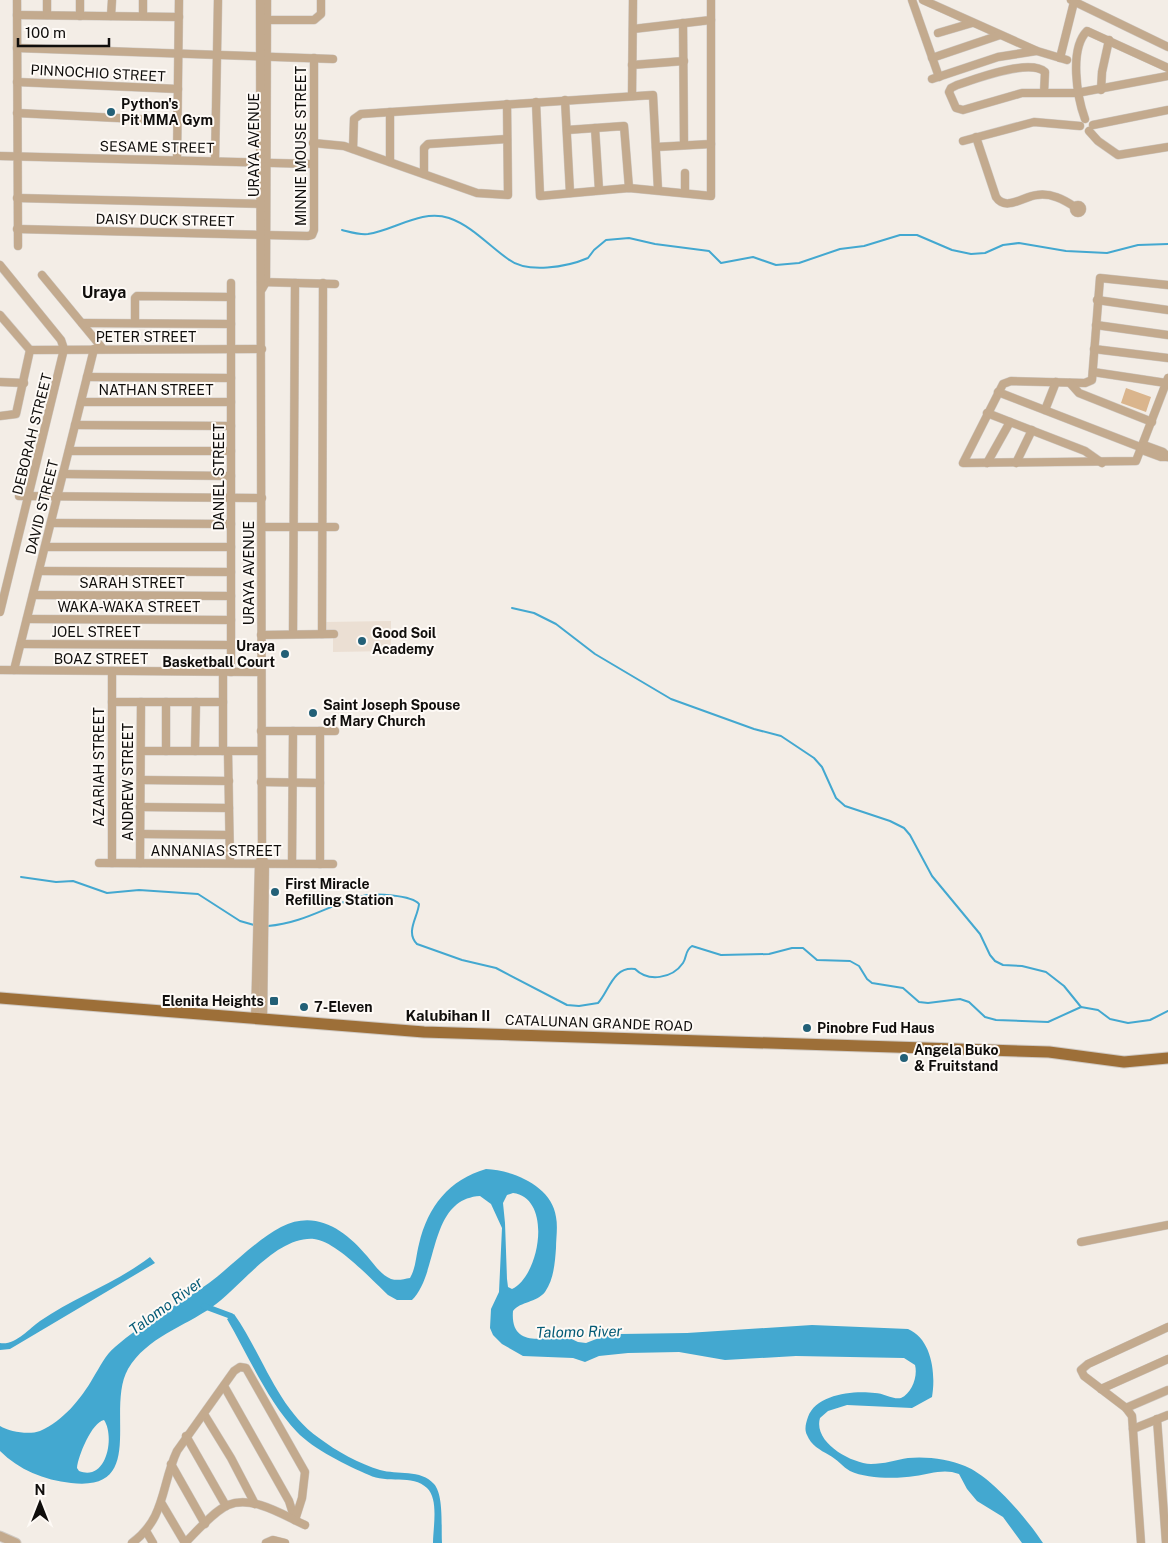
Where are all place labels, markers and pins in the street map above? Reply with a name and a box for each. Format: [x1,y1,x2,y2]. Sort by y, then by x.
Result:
place label: Python's Pit MMA Gym [121,96,213,128]
marker: Python's Pit MMA Gym [105,106,117,118]
place label: Good Soil Academy [372,625,437,657]
marker: Good Soil Academy [356,635,368,647]
place label: Uraya Basketball Court [162,638,275,670]
marker: Uraya Basketball Court [279,648,291,660]
place label: Saint Joseph Spouse of Mary Church [323,697,460,729]
marker: Saint Joseph Spouse of Mary Church [307,707,319,719]
place label: First Miracle Refilling Station [285,876,394,908]
marker: First Miracle Refilling Station [269,886,281,898]
place label: Elenita Heights [162,993,264,1009]
marker: Elenita Heights [268,995,280,1007]
place label: 7-Eleven [314,999,373,1015]
marker: 7-Eleven [298,1001,310,1013]
place label: Pinobre Fud Haus [817,1020,935,1036]
marker: Pinobre Fud Haus [801,1022,813,1034]
place label: Angela Buko & Fruitstand [914,1042,999,1074]
marker: Angela Buko & Fruitstand [898,1052,910,1064]

